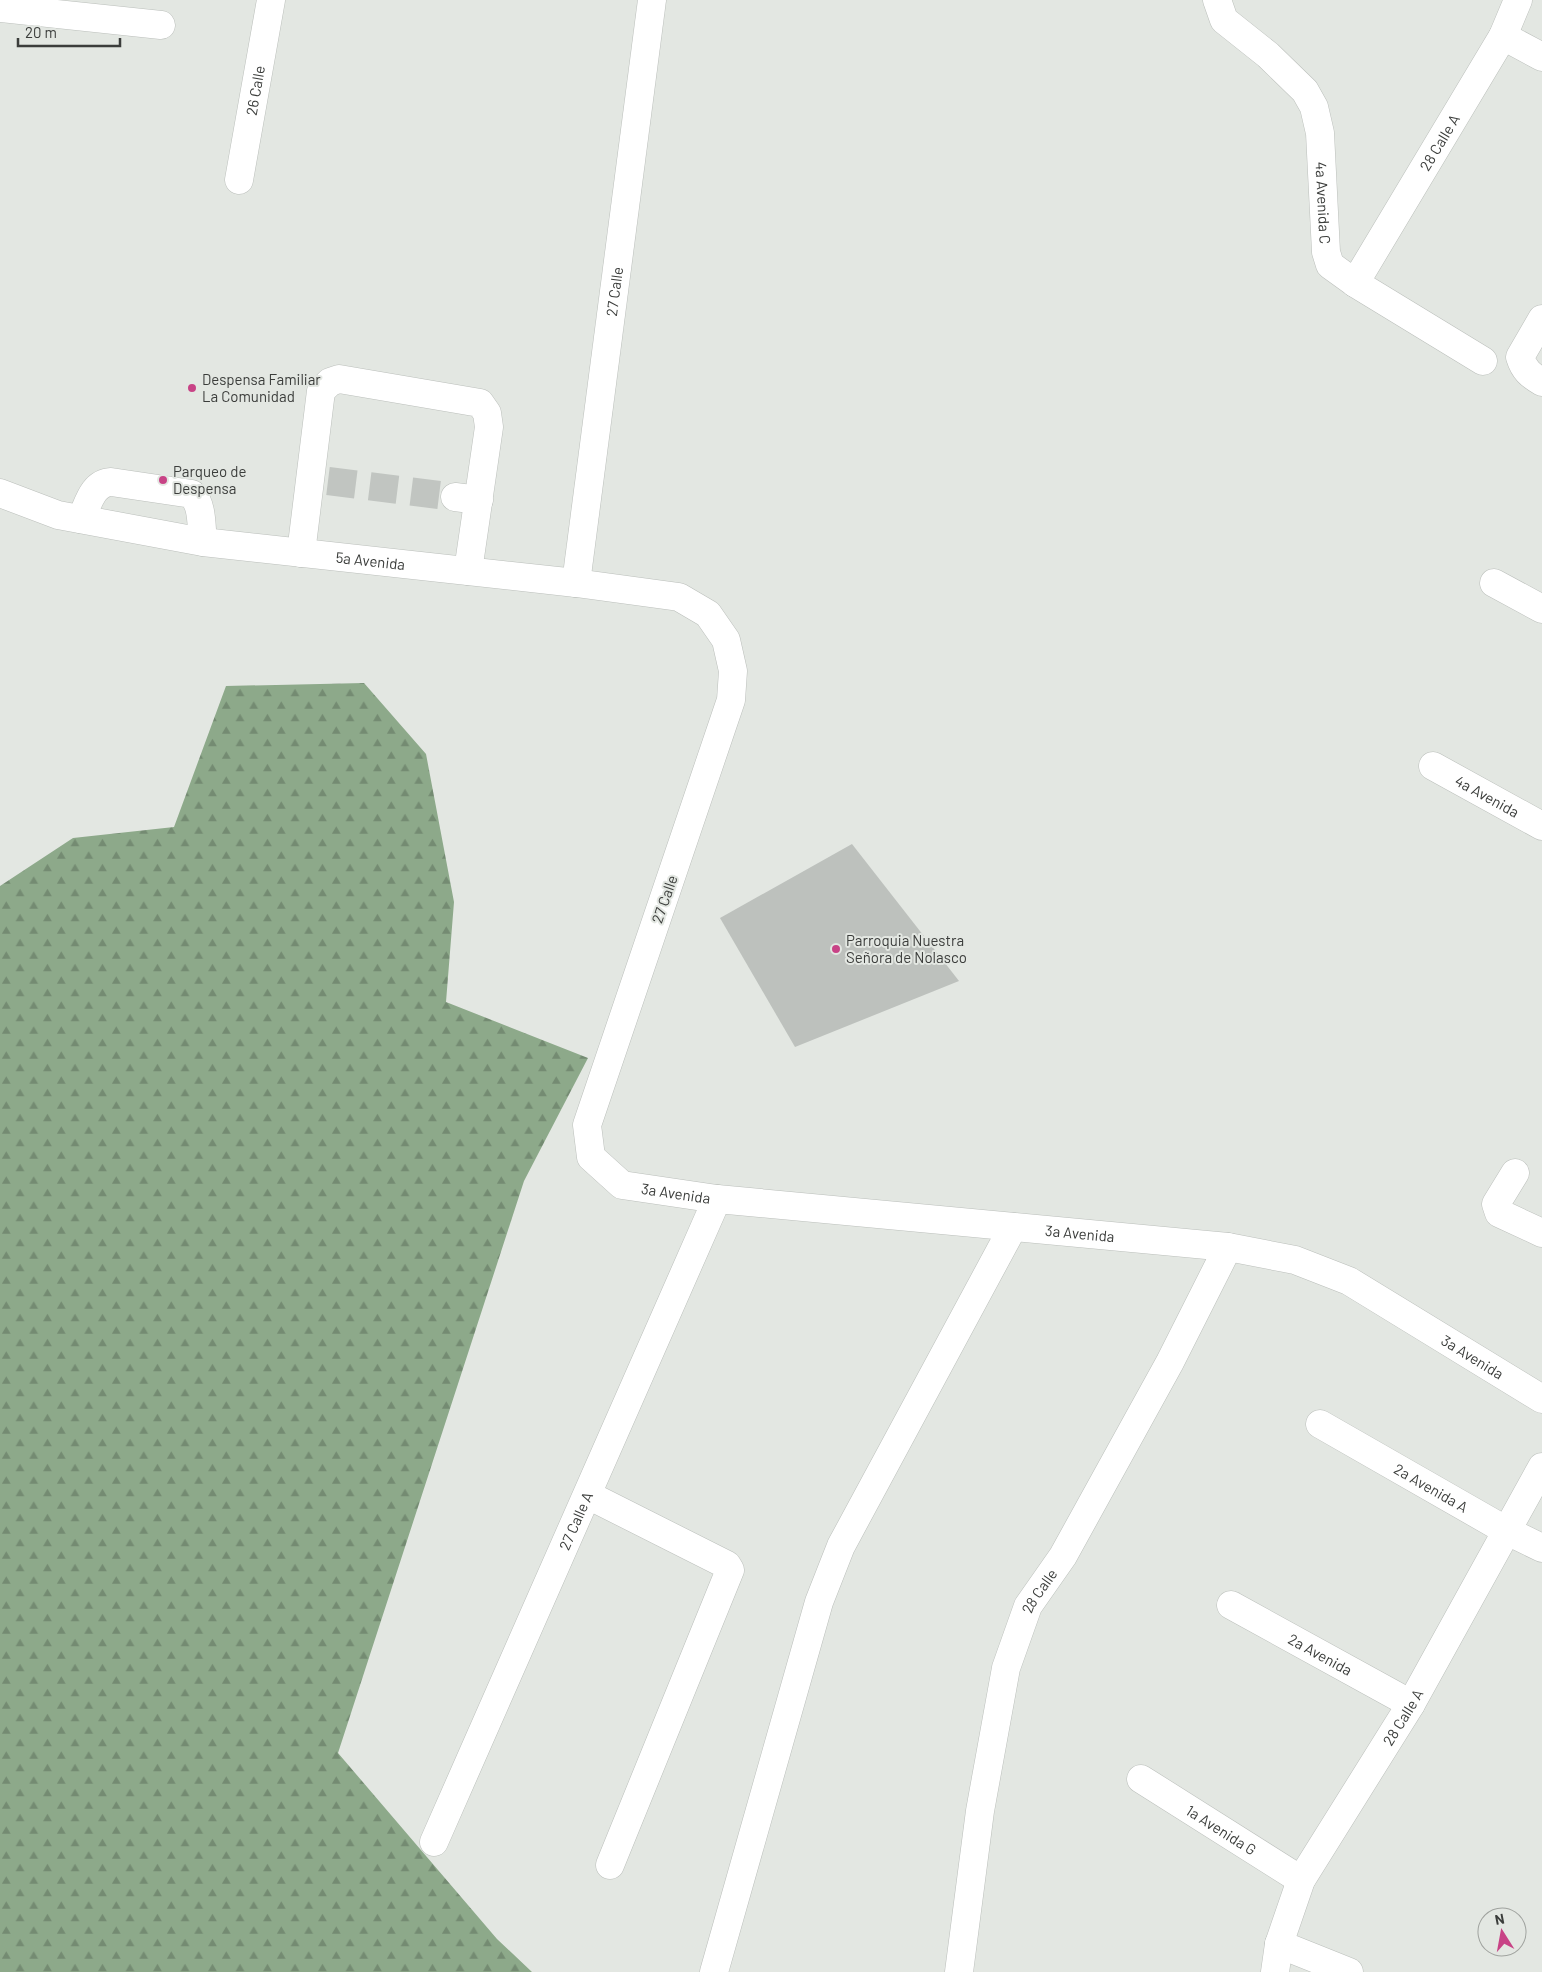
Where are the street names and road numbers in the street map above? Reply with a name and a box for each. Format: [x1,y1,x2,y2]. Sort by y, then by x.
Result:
street label: 26 Calle [242,64,268,117]
street label: 28 Calle A [1415,111,1463,174]
street label: 4a Avenida C [1312,161,1335,244]
street label: 27 Calle [602,266,626,317]
street label: 5a Avenida [335,548,406,573]
street label: 4a Avenida [1452,771,1522,821]
street label: 27 Calle [647,873,681,925]
street label: 3a Avenida [640,1179,712,1207]
street label: 3a Avenida [1044,1221,1115,1245]
street label: 3a Avenida [1438,1331,1507,1383]
street label: 2a Avenida A [1391,1459,1471,1516]
street label: 27 Calle A [555,1489,596,1553]
street label: 28 Calle [1017,1565,1060,1615]
street label: 2a Avenida [1285,1629,1355,1679]
street label: 28 Calle A [1379,1686,1427,1748]
street label: 1a Avenida G [1183,1801,1260,1859]

